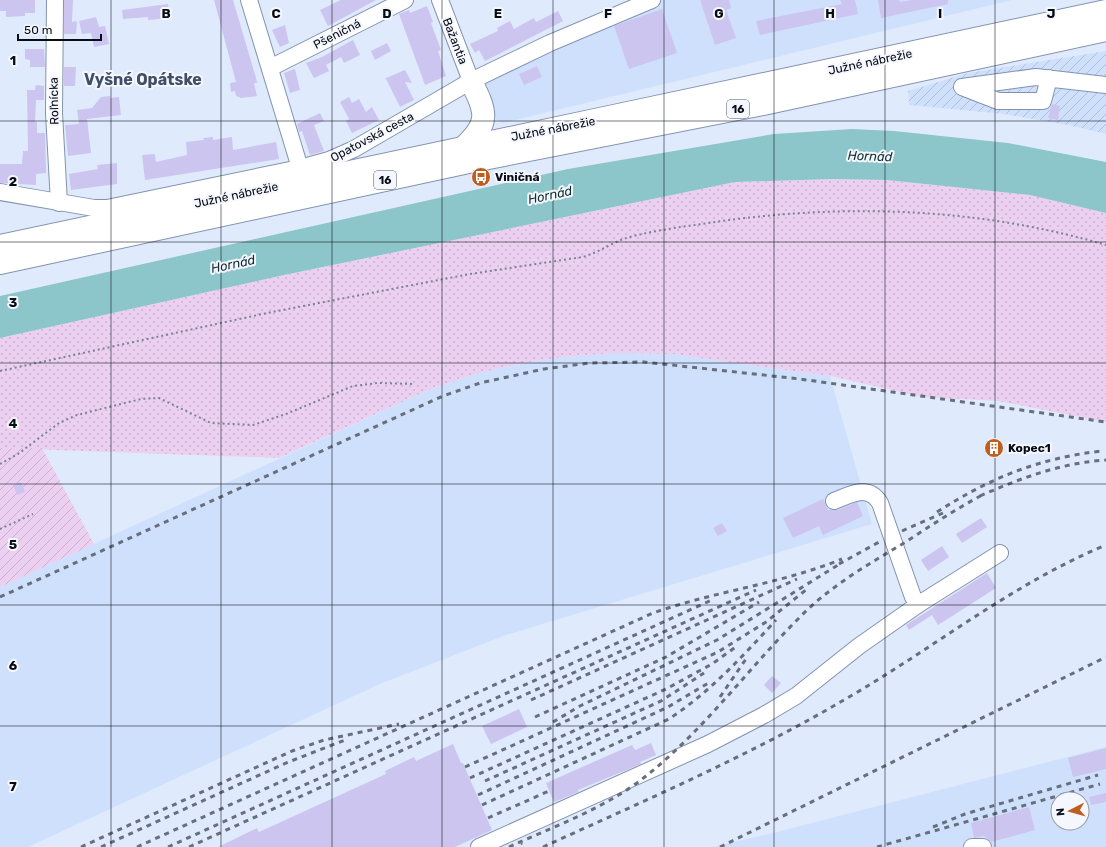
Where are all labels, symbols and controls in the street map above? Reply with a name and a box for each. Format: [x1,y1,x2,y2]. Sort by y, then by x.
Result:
text: B [161,6,171,21]
text: C [271,6,281,21]
text: D [382,6,392,21]
text: E [494,6,502,21]
text: F [604,6,612,21]
text: G [714,6,724,21]
text: H [825,6,835,21]
text: I [938,6,942,21]
text: J [1047,6,1055,21]
scale bar [18,16,101,42]
street label: Pšeničná [311,16,363,52]
street label: Bažantia [440,16,470,66]
text: 50 m [24,23,52,37]
street label: Južné nábrežie [827,46,914,78]
text: 1 [10,53,16,68]
district label: Vyšné Opátske [84,70,202,89]
street label: Roľnícka [47,77,61,125]
road number: 16 [727,100,749,118]
street label: Opatovská cesta [328,109,416,165]
street label: Južné nábrežie [510,114,597,144]
water label: Hornád [847,148,893,164]
bus stop icon: Viničná [470,166,492,188]
place label: Viničná [495,170,540,184]
road number: 16 [374,171,396,189]
text: 2 [9,174,17,189]
street label: Južné nábrežie [193,179,280,211]
water label: Hornád [526,183,574,207]
water label: Hornád [209,252,257,276]
text: 3 [9,295,18,310]
text: 4 [9,416,18,431]
building icon: Kopec1 [983,437,1005,459]
place label: Kopec1 [1008,441,1051,455]
text: 5 [9,537,17,552]
text: 6 [9,658,18,673]
text: 7 [9,779,17,794]
north arrow [1050,791,1090,831]
text: N [1054,807,1067,817]

